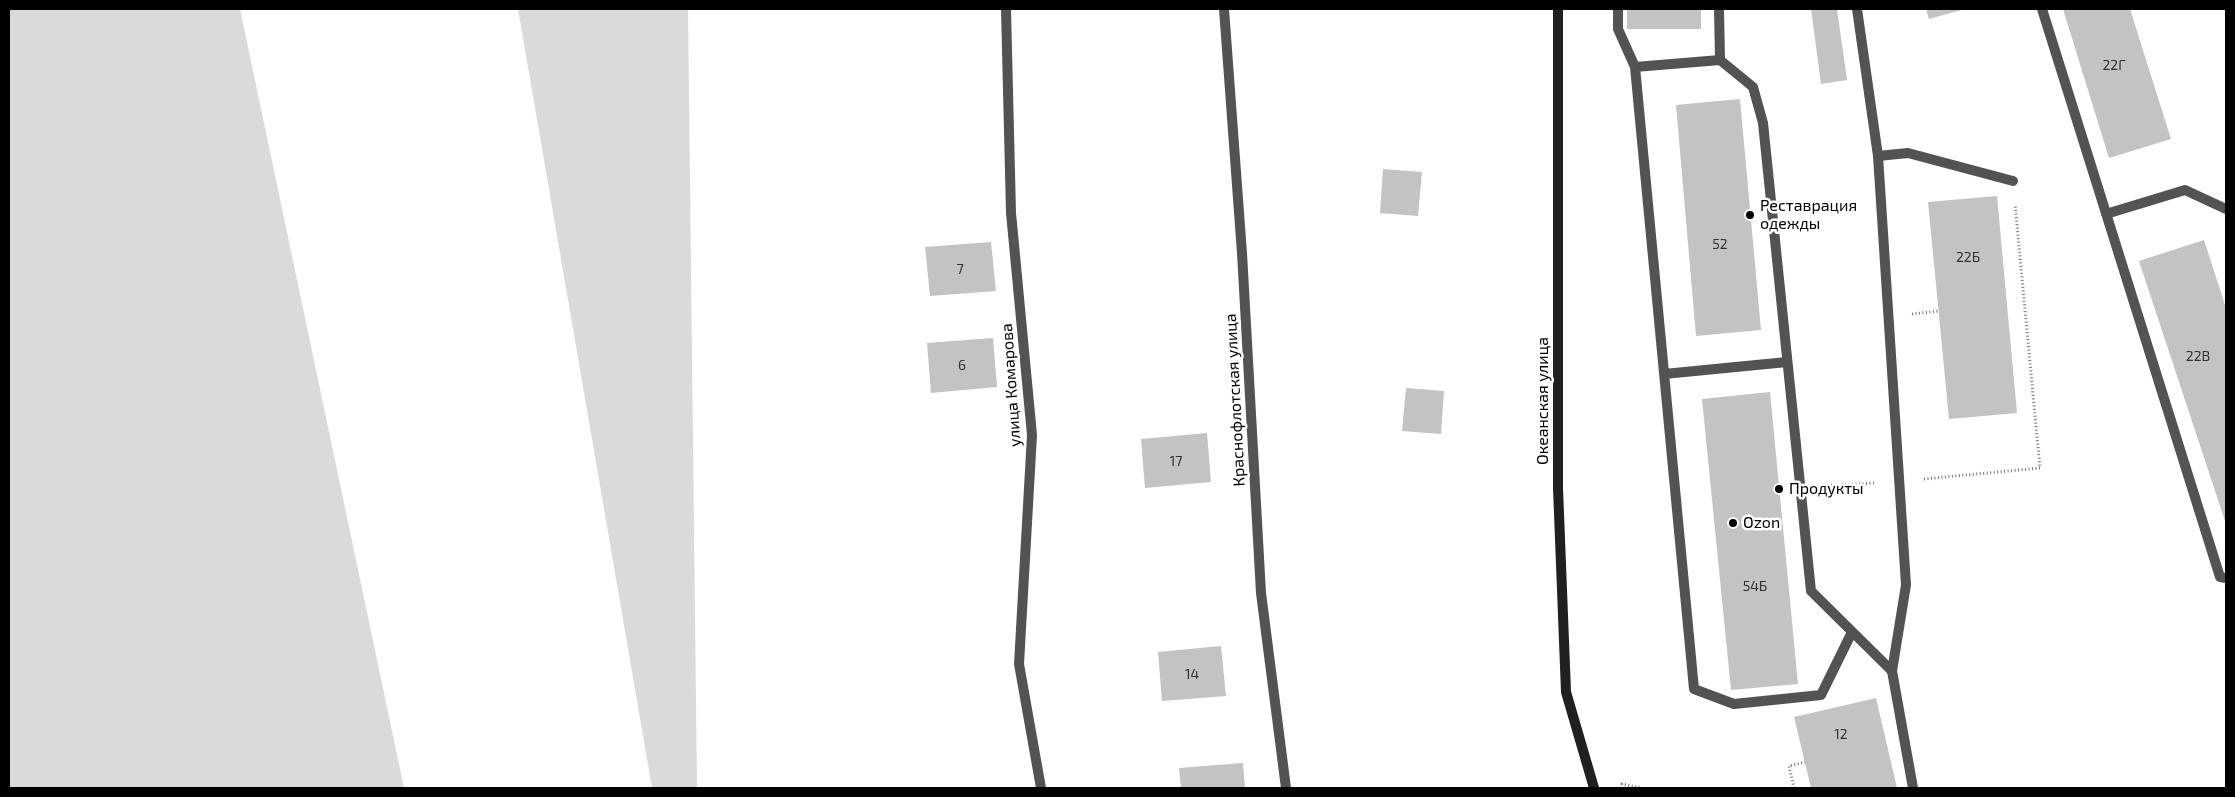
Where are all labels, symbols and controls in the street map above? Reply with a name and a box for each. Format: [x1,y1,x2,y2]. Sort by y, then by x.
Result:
house number: 22Г [2103,57,2125,73]
place label: Реставрация одежды [1760,196,1857,234]
marker: Реставрация одежды [1744,209,1756,221]
house number: 52 [1712,236,1728,252]
house number: 22Б [1956,249,1980,265]
house number: 7 [956,261,964,277]
street label: Краснофлотская улица [1221,313,1249,487]
street label: улица Комарова [997,323,1025,447]
street label: Океанская улица [1533,337,1553,465]
house number: 22В [2186,348,2210,364]
house number: 6 [958,357,966,373]
house number: 17 [1170,453,1182,469]
place label: Продукты [1789,479,1864,499]
marker: Продукты [1773,483,1785,495]
place label: Ozon [1743,513,1780,533]
marker: Ozon [1727,517,1739,529]
house number: 54Б [1743,578,1767,594]
house number: 14 [1185,666,1199,682]
house number: 12 [1834,726,1848,742]

